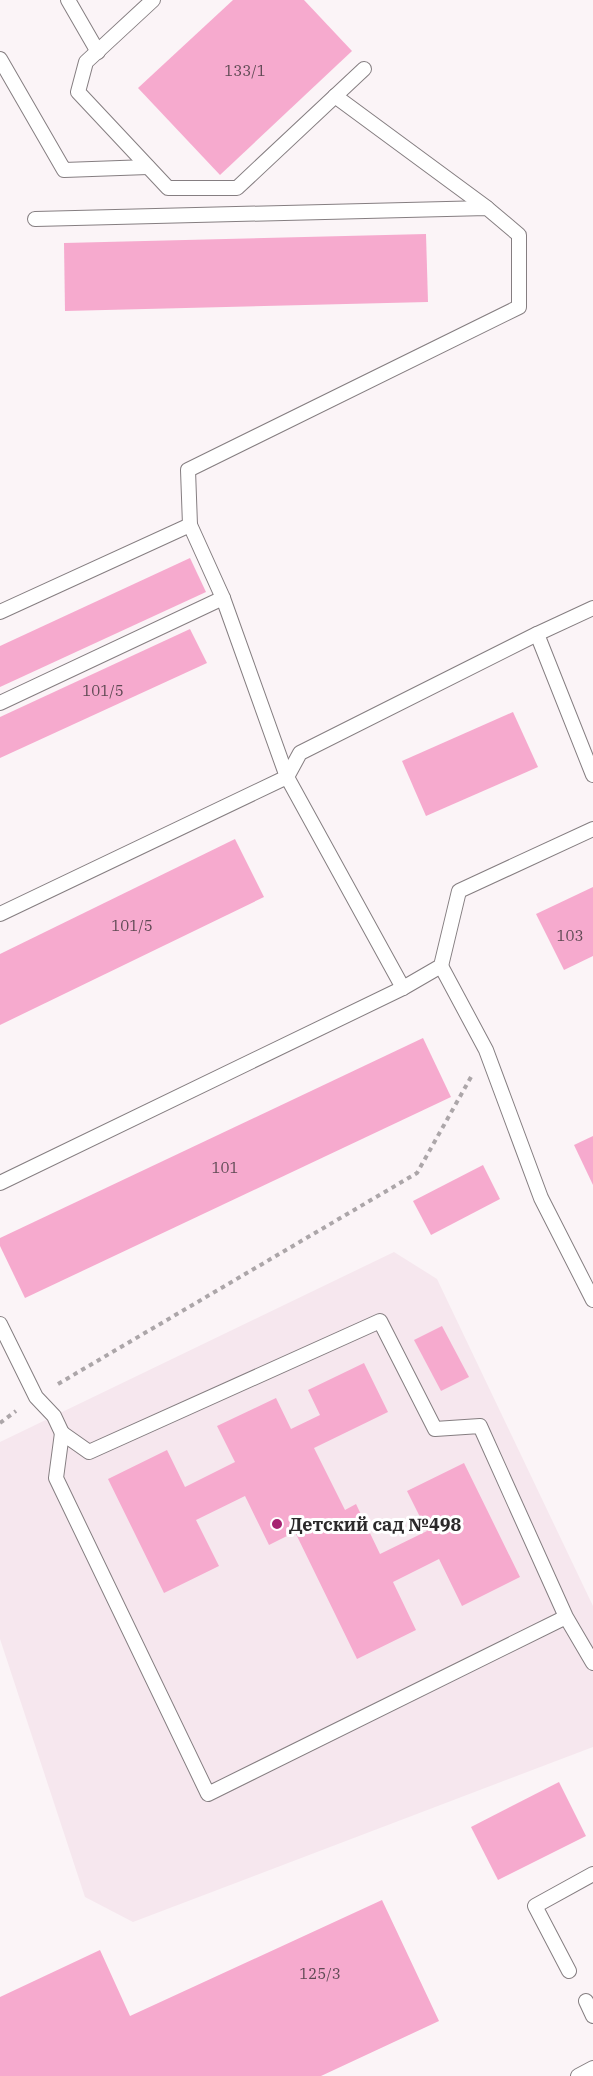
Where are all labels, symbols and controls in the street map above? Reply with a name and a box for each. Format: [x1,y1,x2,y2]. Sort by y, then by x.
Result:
house number: 133/1 [224,61,266,80]
house number: 101/5 [82,681,124,700]
house number: 101/5 [111,916,153,935]
house number: 103 [556,926,584,945]
house number: 101 [211,1158,239,1177]
place label: Детский сад №498 [289,1513,462,1536]
marker: Детский сад №498 [270,1517,284,1531]
house number: 125/3 [299,1964,341,1983]

